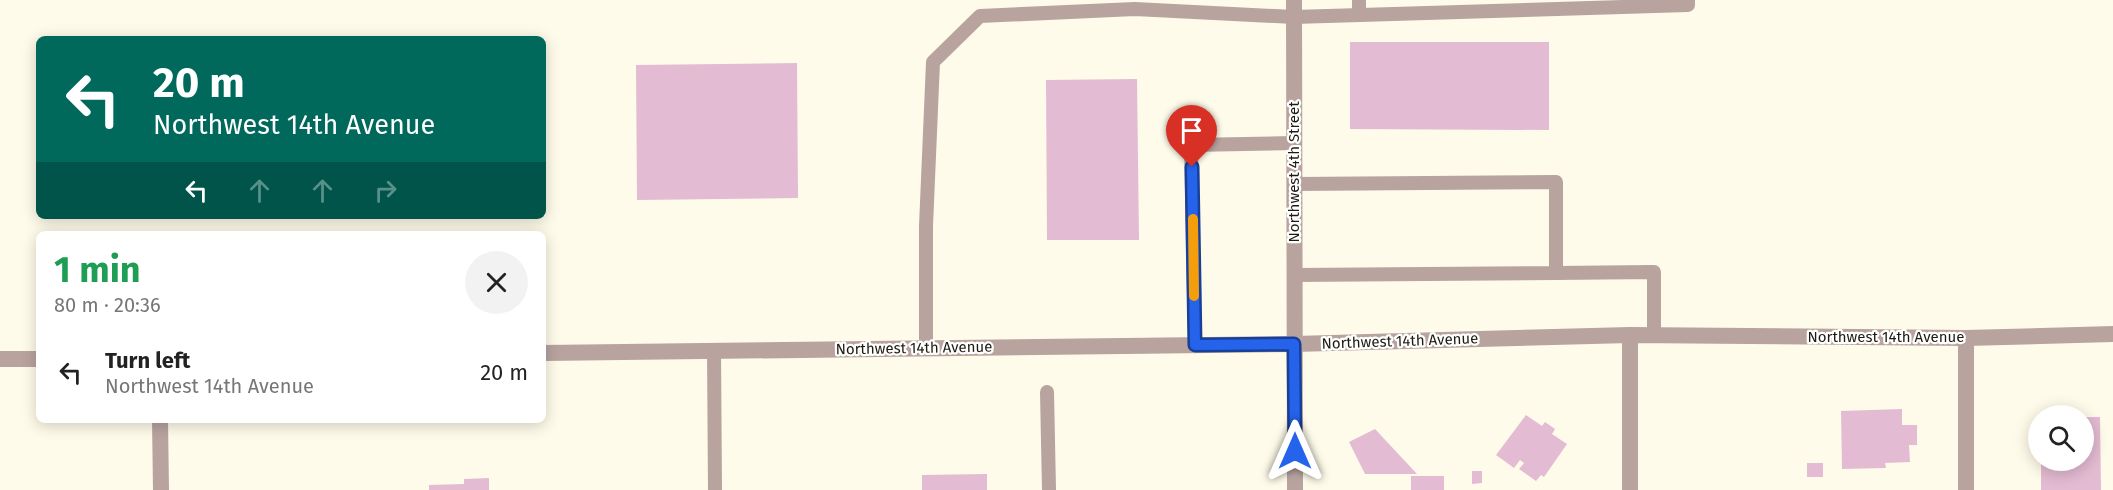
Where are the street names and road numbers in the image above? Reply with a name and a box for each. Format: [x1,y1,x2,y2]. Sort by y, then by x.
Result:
street label: Northwest 4th Street [1285,101,1303,243]
street label: Northwest 14th Avenue [1808,328,1964,346]
street label: Northwest 14th Avenue [1321,329,1479,353]
street label: Northwest 14th Avenue [835,338,993,358]

